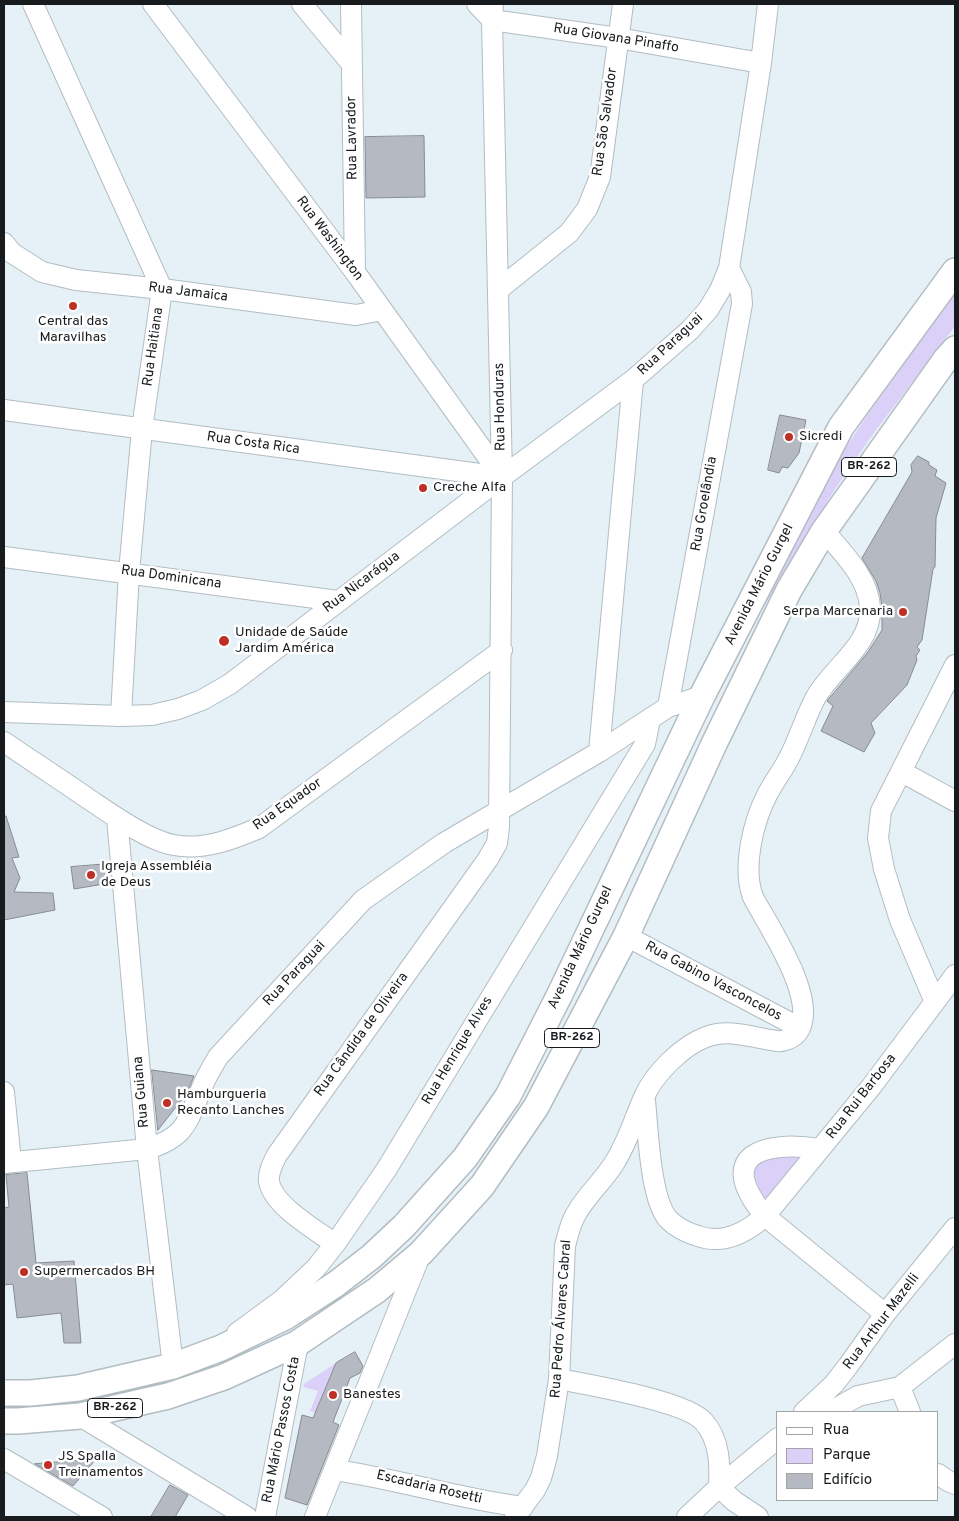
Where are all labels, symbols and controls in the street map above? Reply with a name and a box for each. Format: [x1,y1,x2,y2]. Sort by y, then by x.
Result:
street label: Rua Giovana Pinaffo [552,21,680,57]
street label: Rua São Salvador [590,67,622,177]
street label: Rua Lavrador [344,96,362,180]
street label: Rua Washington [292,194,366,284]
street label: Rua Jamaica [147,280,229,306]
marker: Central das Maravilhas [67,300,79,312]
street label: Rua Haitiana [140,306,168,388]
street label: Rua Paraguai [635,310,707,380]
place label: Central das Maravilhas [38,314,108,347]
street label: Rua Honduras [492,363,510,451]
street label: Rua Costa Rica [205,429,301,459]
place label: Sicredi [799,429,842,445]
marker: Sicredi [783,431,795,443]
street label: Rua Groelândia [688,455,722,553]
road number: BR-262 [842,458,896,477]
place label: Creche Alfa [433,480,506,496]
marker: Creche Alfa [417,482,429,494]
street label: Avenida Mário Gurgel [722,522,798,648]
street label: Rua Nicarágua [320,549,404,617]
street label: Rua Dominicana [120,563,222,593]
place label: Serpa Marcenaria [783,604,893,620]
marker: Serpa Marcenaria [897,606,909,618]
place label: Unidade de Saúde Jardim América [235,625,348,658]
marker: Unidade de Saúde Jardim América [217,634,231,648]
street label: Rua Equador [250,775,326,835]
place label: Igreja Assembléia de Deus [101,859,212,892]
marker: Igreja Assembléia de Deus [85,869,97,881]
street label: Avenida Mário Gurgel [545,884,617,1012]
street label: Rua Paraguai [260,938,330,1010]
street label: Rua Gabino Vasconcelos [642,939,784,1025]
street label: Rua Cândida de Oliveira [311,970,413,1100]
street label: Rua Henrique Alves [419,994,497,1108]
road number: BR-262 [544,1028,600,1048]
street label: Rua Rui Barbosa [824,1051,900,1143]
street label: Rua Guiana [131,1056,153,1128]
place label: Hamburgueria Recanto Lanches [177,1087,285,1120]
marker: Hamburgueria Recanto Lanches [161,1097,173,1109]
street label: Rua Pedro Álvares Cabral [548,1239,576,1399]
place label: Supermercados BH [34,1264,155,1280]
marker: Supermercados BH [18,1266,30,1278]
street label: Rua Arthur Mazelli [840,1271,924,1373]
street label: Rua Mário Passos Costa [260,1355,304,1505]
place label: Banestes [343,1387,401,1403]
marker: Banestes [327,1389,339,1401]
road number: BR-262 [88,1399,142,1418]
legend [776,1411,939,1501]
text: Rua [823,1421,849,1440]
text: Parque [823,1446,871,1465]
place label: JS Spalla Treinamentos [58,1449,143,1481]
marker: JS Spalla Treinamentos [42,1459,54,1471]
street label: Escadaria Rosetti [374,1468,484,1508]
text: Edifício [823,1471,872,1490]

